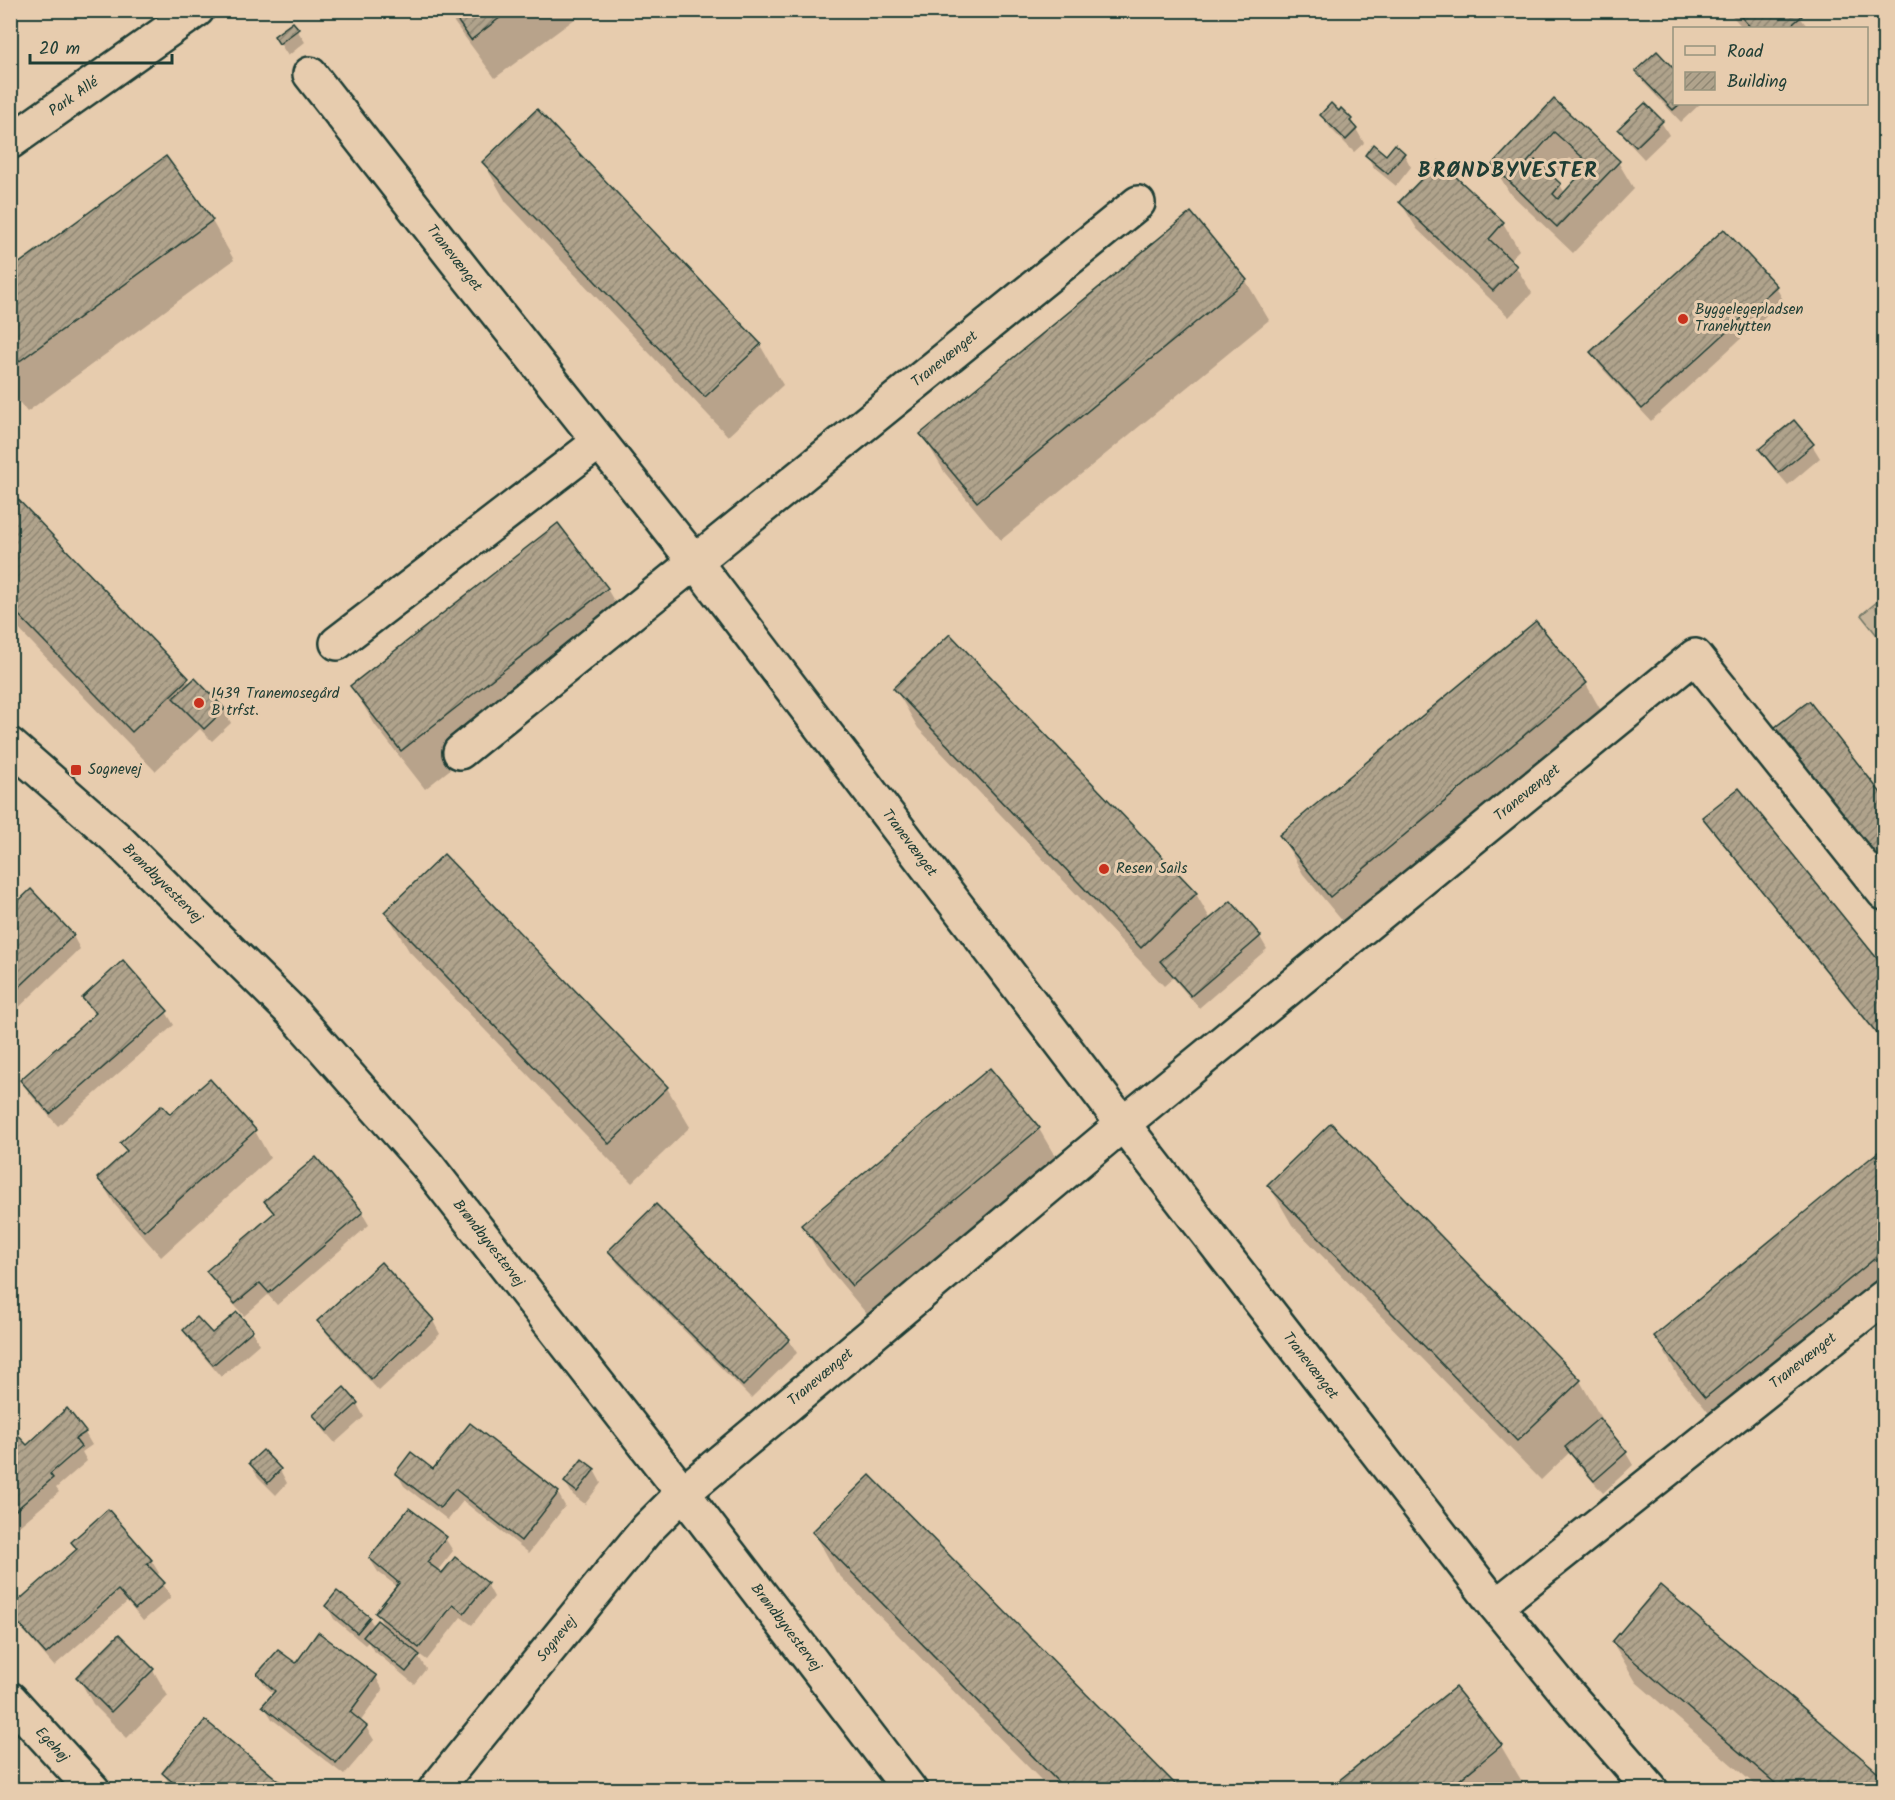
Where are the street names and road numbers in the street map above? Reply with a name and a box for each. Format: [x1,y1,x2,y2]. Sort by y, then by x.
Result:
street label: Park Allé [44,70,105,123]
street label: Tranevænget [420,219,488,297]
street label: Tranevænget [906,325,984,394]
street label: Tranevænget [1489,758,1566,828]
street label: Tranevænget [875,804,943,882]
street label: Brøndbyvestervej [116,838,209,930]
street label: Brøndbyvestervej [446,1194,531,1293]
street label: Tranevænget [1276,1327,1344,1405]
street label: Tranevænget [1765,1327,1842,1395]
street label: Tranevænget [782,1342,859,1412]
street label: Brøndbyvestervej [744,1578,828,1678]
street label: Sognevej [531,1610,584,1668]
street label: Egehøj [29,1721,75,1769]

